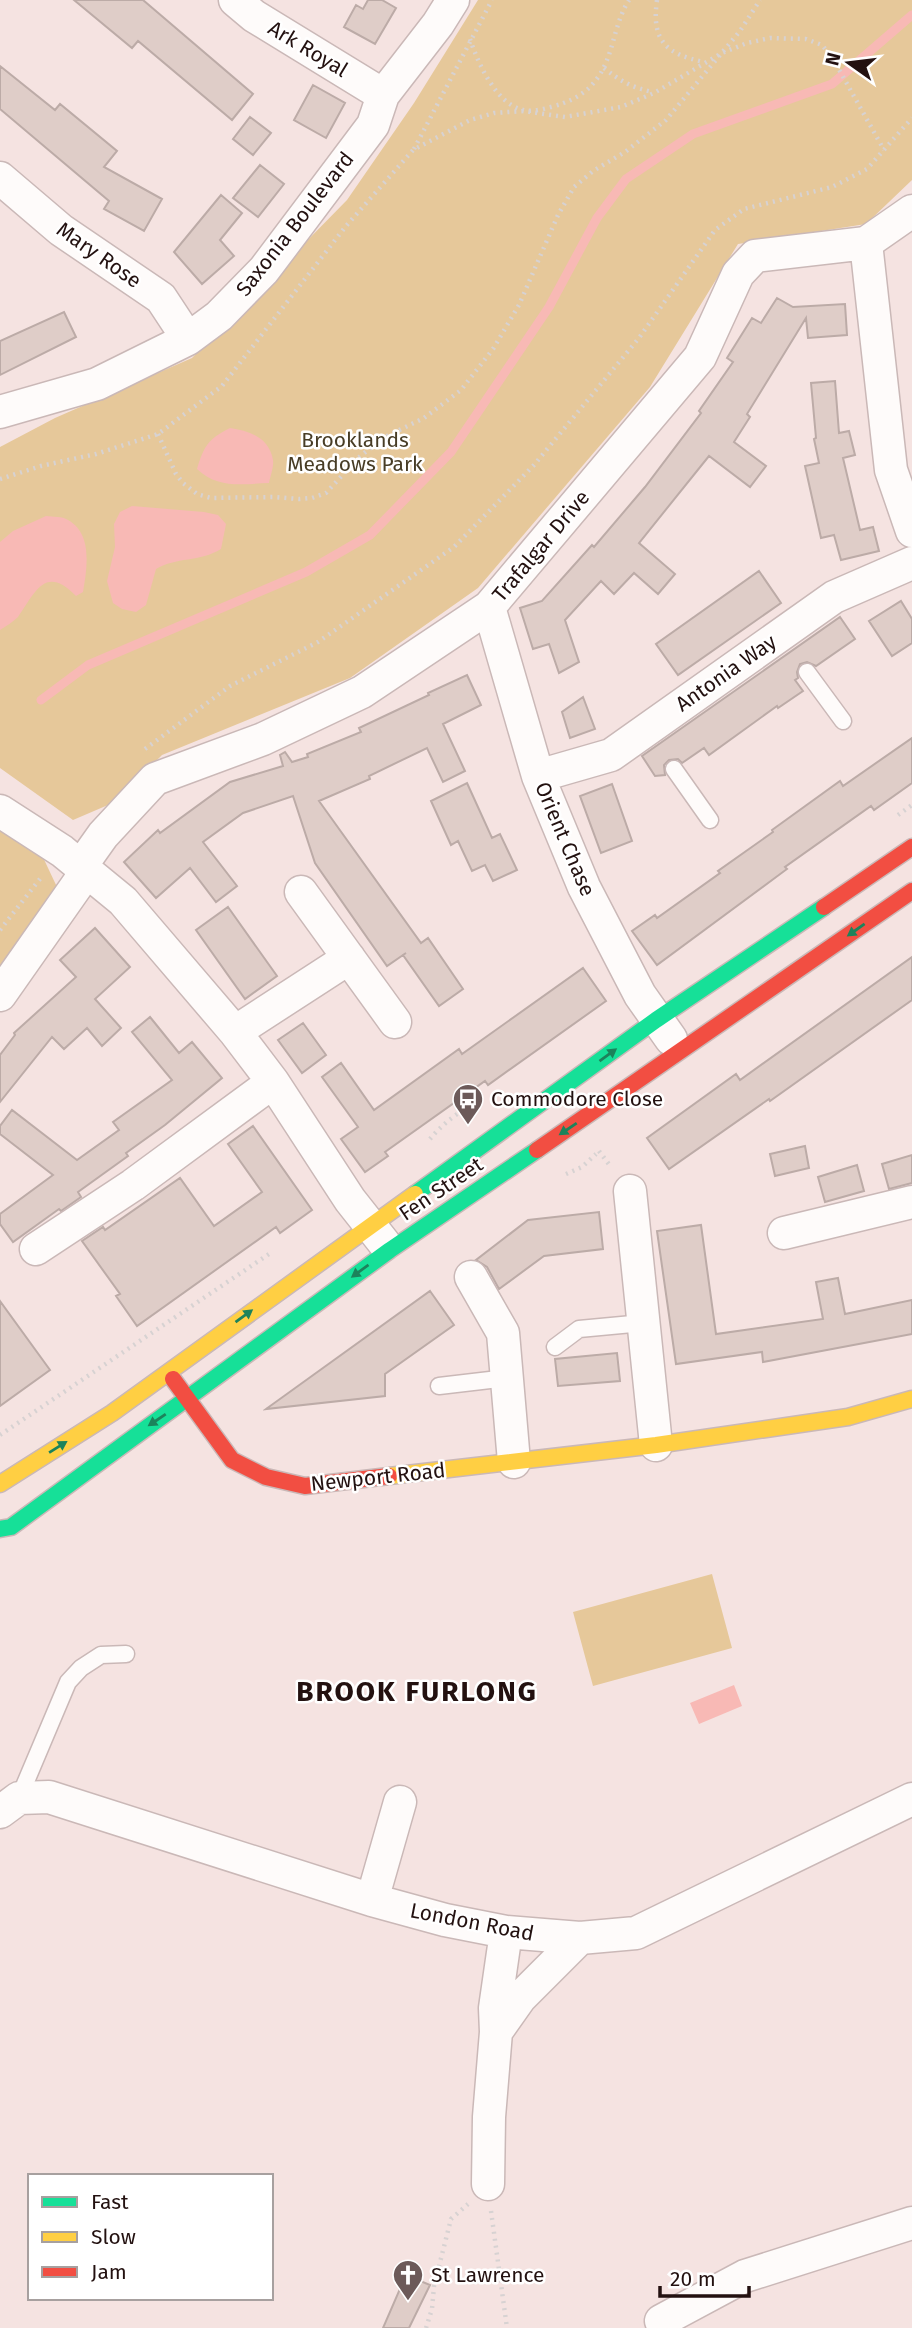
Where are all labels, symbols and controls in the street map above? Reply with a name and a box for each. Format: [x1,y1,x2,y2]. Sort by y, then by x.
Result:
street label: Ark Royal [263,15,353,83]
north arrow [814,28,884,98]
text: N [820,50,846,68]
street label: Saxonia Boulevard [230,146,360,302]
street label: Mary Rose [52,216,146,294]
park label: Brooklands Meadows Park [287,427,423,477]
street label: Trafalgar Drive [487,485,595,607]
street label: Antonia Way [671,628,782,717]
street label: Orient Chase [529,778,601,900]
one-way arrow [847,923,865,937]
one-way arrow [599,1048,617,1062]
bus stop icon: Commodore Close [451,1082,485,1126]
place label: Commodore Close [491,1086,663,1112]
one-way arrow [559,1122,577,1136]
street label: Fen Street [394,1151,488,1227]
one-way arrow [352,1264,370,1279]
one-way arrow [235,1309,253,1323]
one-way arrow [147,1413,166,1426]
one-way arrow [48,1441,67,1454]
street label: Newport Road [309,1457,447,1497]
district label: BROOK FURLONG [296,1675,538,1708]
street label: London Road [408,1897,536,1947]
legend [28,2174,273,2300]
text: Fast [91,2189,129,2215]
text: Slow [91,2224,136,2250]
scale bar [660,2254,749,2298]
church icon: St Lawrence [391,2258,425,2302]
text: Jam [91,2259,127,2285]
place label: St Lawrence [431,2262,545,2288]
text: 20 m [670,2266,716,2292]

